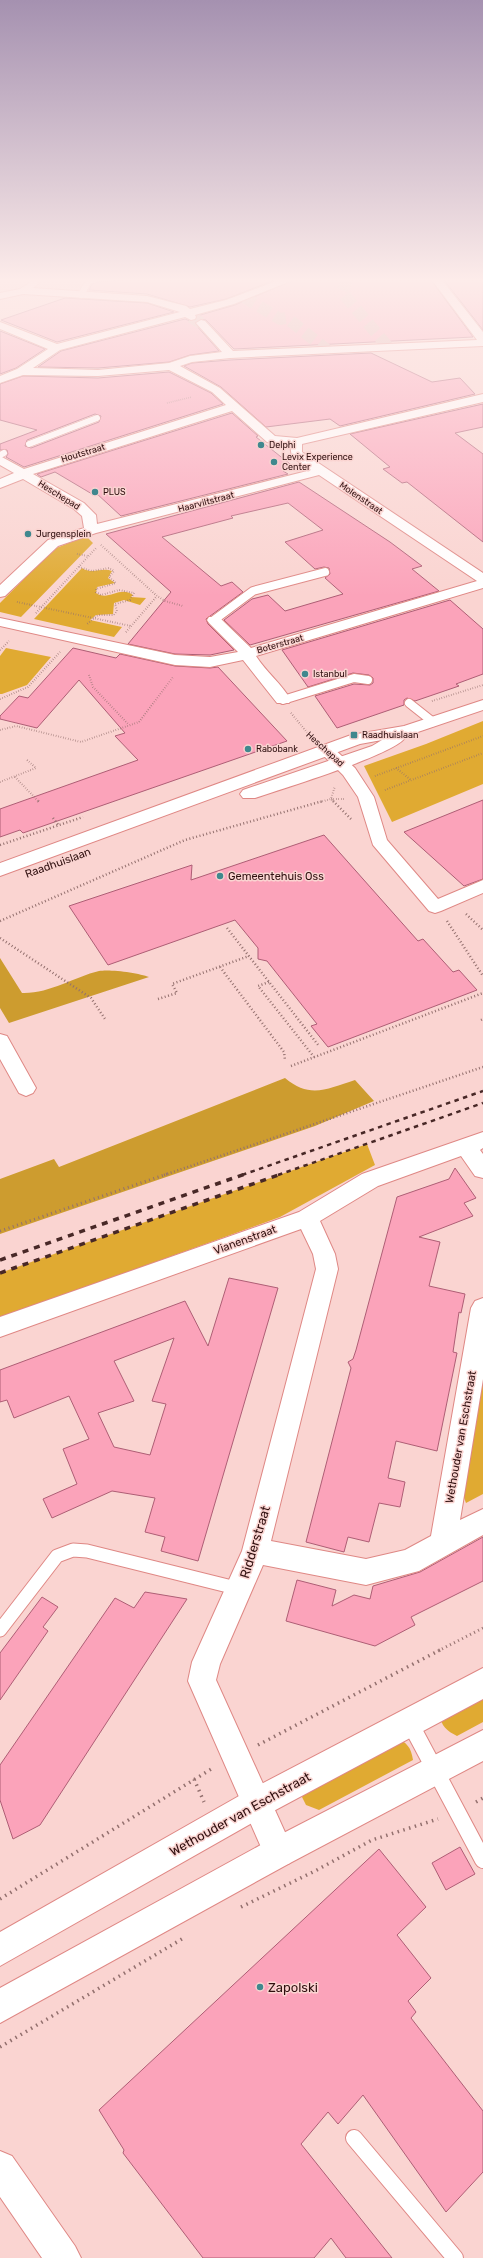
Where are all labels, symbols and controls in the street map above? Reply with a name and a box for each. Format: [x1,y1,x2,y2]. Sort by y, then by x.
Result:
marker: Delphi [256,440,266,450]
place label: Delphi [269,440,295,450]
street label: Houtstraat [60,441,107,464]
place label: Levix Experience Center [282,452,353,472]
marker: Levix Experience Center [269,457,279,467]
street label: Heschepad [36,478,82,512]
street label: Molenstraat [338,480,385,516]
marker: PLUS [90,487,100,497]
place label: PLUS [103,487,126,497]
street label: Haarviltstraat [177,490,236,514]
marker: Jurgensplein [23,529,33,539]
place label: Jurgensplein [36,529,91,539]
street label: Boterstraat [256,632,305,655]
marker: Istanbul [300,669,310,679]
place label: Istanbul [313,669,347,679]
street label: Heschepad [304,729,346,769]
marker: Raadhuislaan [349,730,359,740]
place label: Raadhuislaan [362,730,418,740]
marker: Rabobank [243,744,253,754]
place label: Rabobank [256,744,298,754]
street label: Raadhuislaan [23,845,93,881]
place label: Gemeentehuis Oss [228,870,324,883]
marker: Gemeentehuis Oss [215,871,225,881]
street label: Vianenstraat [212,1222,279,1257]
street label: Wethouder van Eschstraat [443,1369,479,1504]
street label: Ridderstraat [237,1504,273,1580]
street label: Wethouder van Eschstraat [167,1769,313,1859]
place label: Zapolski [268,1980,318,1995]
marker: Zapolski [255,1982,265,1992]

